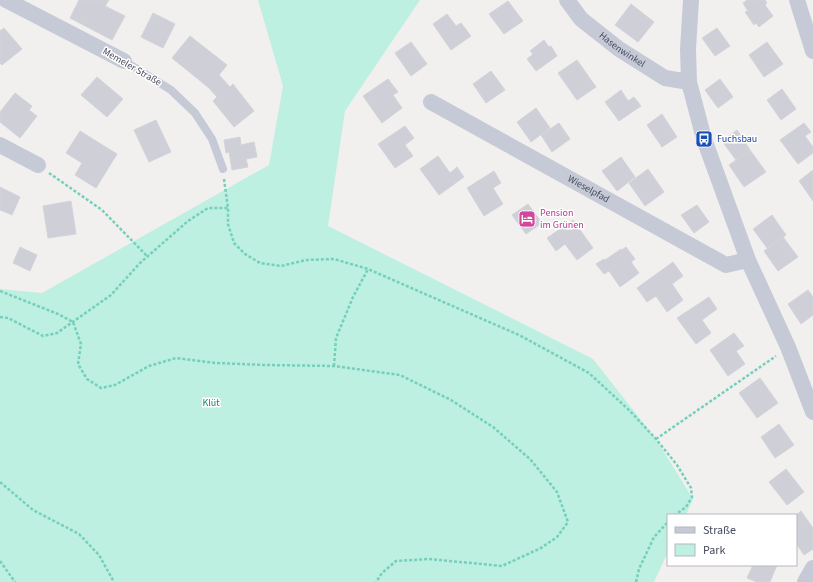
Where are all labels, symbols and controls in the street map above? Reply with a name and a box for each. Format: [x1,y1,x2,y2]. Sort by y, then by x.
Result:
street label: Hasenwinkel [596,29,648,71]
street label: Memeler Straße [100,44,164,90]
bus stop icon: Fuchsbau [694,129,714,149]
place label: Fuchsbau [717,132,757,146]
street label: Wieselpfad [565,172,612,206]
place label: Pension im Grünen [540,206,584,232]
hotel icon: Pension im Grünen [517,209,537,229]
park label: Klüt [202,396,220,410]
legend [667,514,797,566]
text: Straße [703,522,736,539]
text: Park [703,542,725,559]

